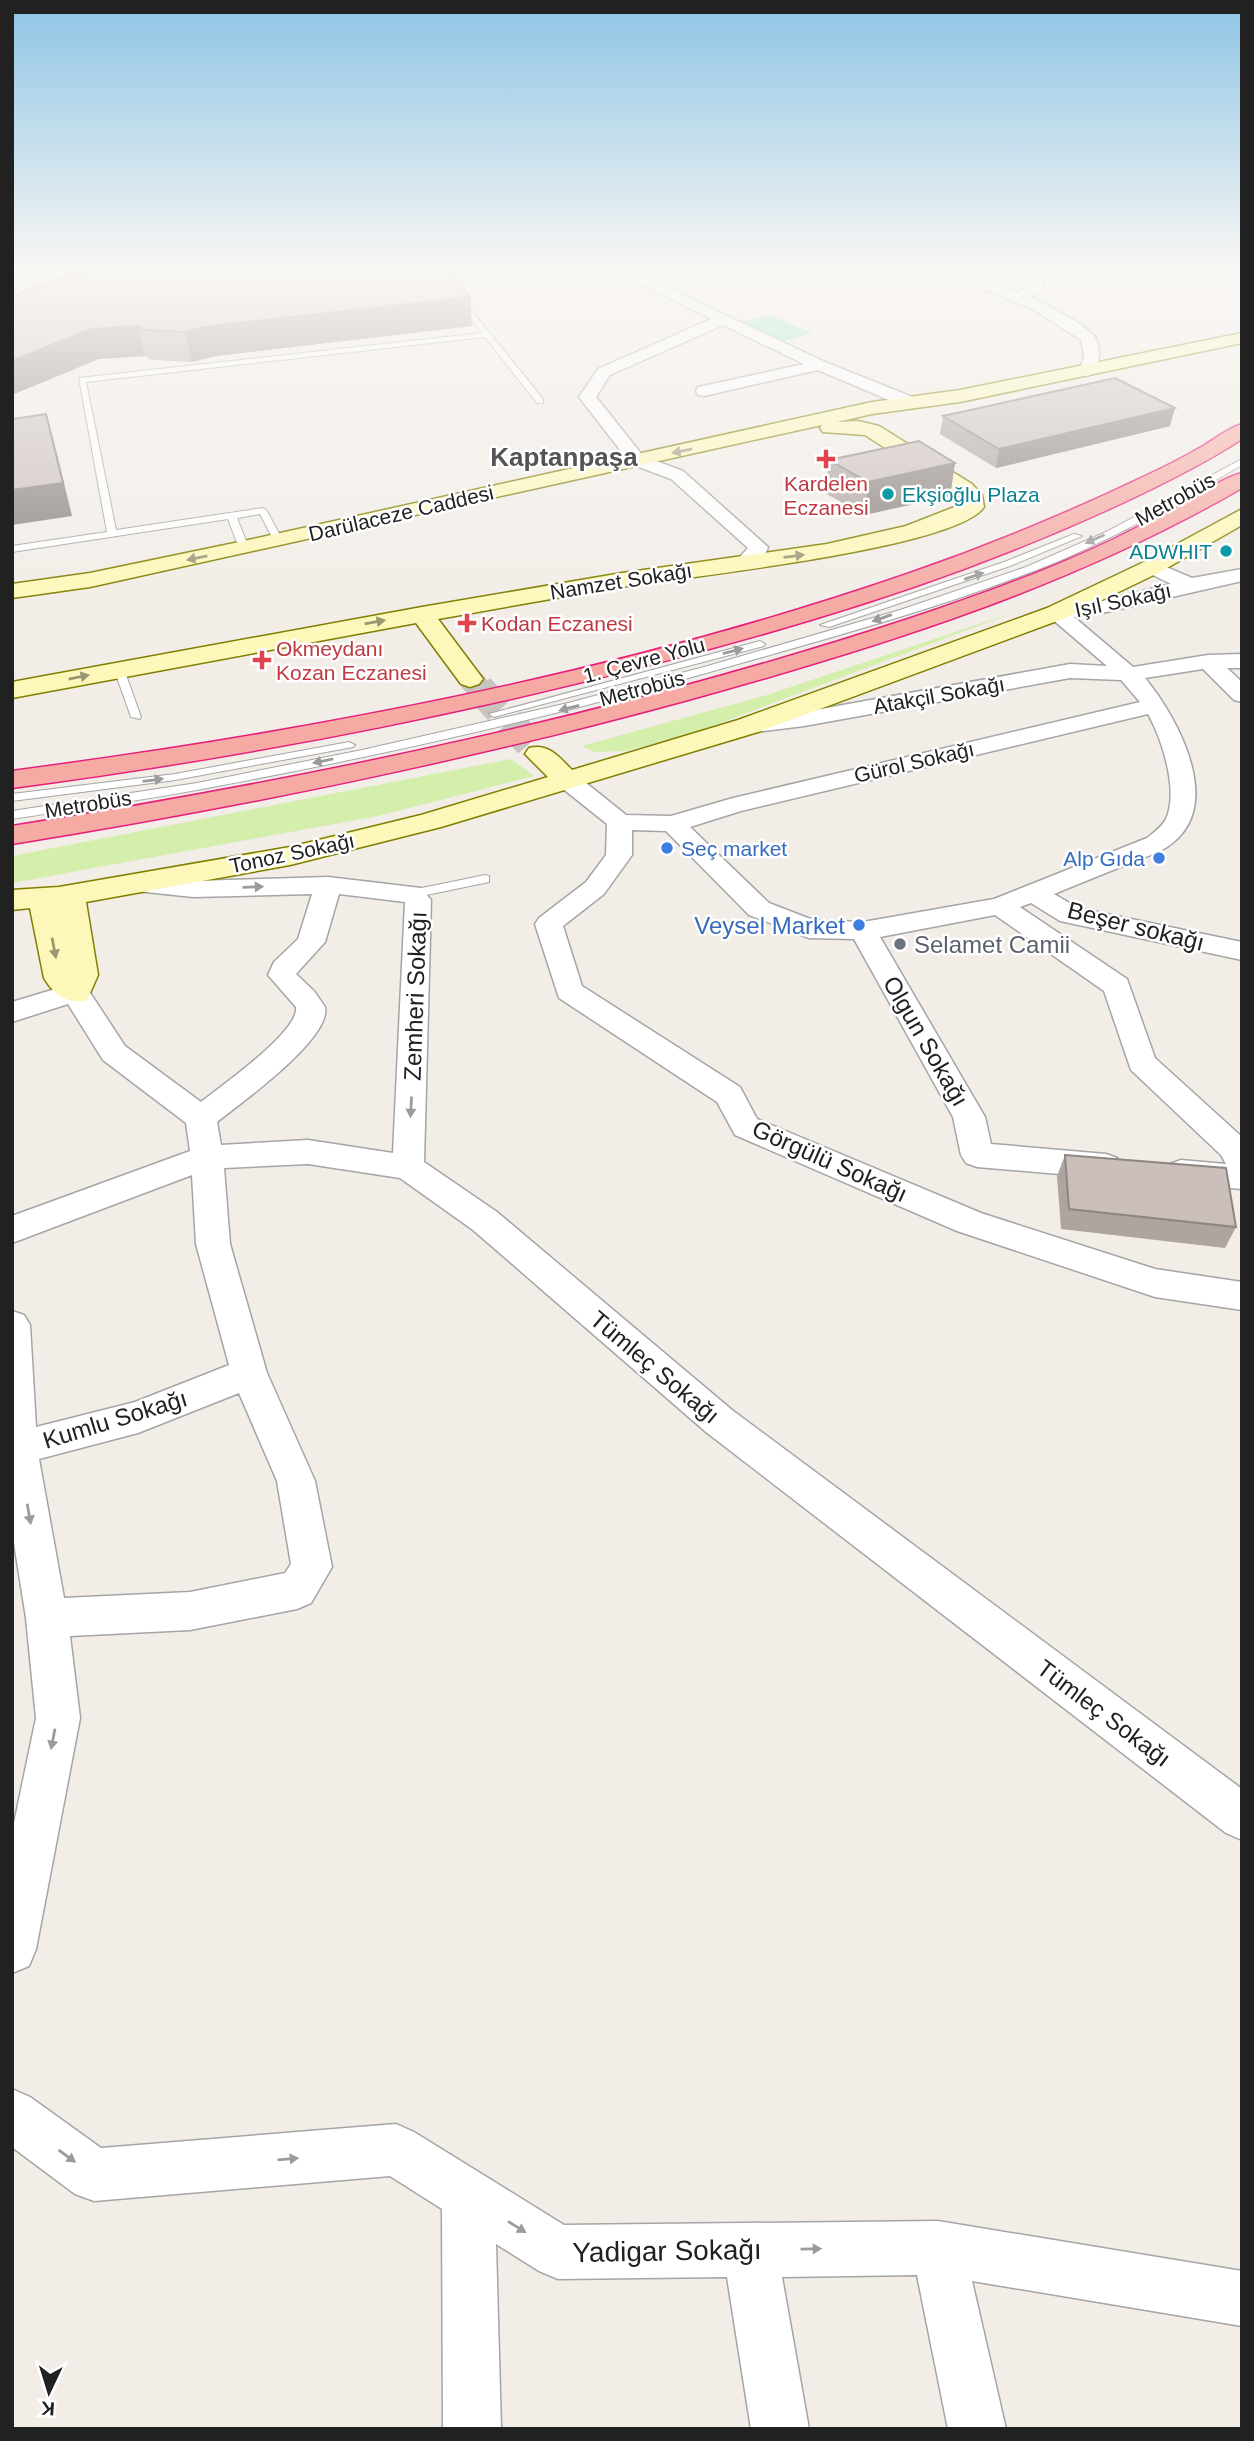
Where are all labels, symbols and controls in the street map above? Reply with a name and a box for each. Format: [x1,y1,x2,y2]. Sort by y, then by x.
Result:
district label: Kaptanpaşa [490,442,638,472]
one-way arrow [671,445,693,456]
marker: Kardelen Eczanesi [818,451,834,467]
street label: Metrobüs [1131,468,1219,530]
place label: Kardelen Eczanesi [783,472,869,519]
street label: Darülaceze Caddesi [306,481,496,545]
place label: Ekşioğlu Plaza [902,483,1040,506]
marker: Ekşioğlu Plaza [880,486,896,502]
one-way arrow [1085,533,1105,545]
place label: ADWHIT [1129,540,1212,563]
marker: ADWHIT [1218,543,1234,559]
one-way arrow [783,551,805,562]
one-way arrow [186,552,208,563]
street label: Namzet Sokağı [548,558,694,604]
one-way arrow [963,570,984,581]
street label: Işıl Sokağı [1073,579,1173,621]
place label: Kodan Eczanesi [481,612,633,635]
one-way arrow [872,613,893,624]
marker: Kodan Eczanesi [459,615,475,631]
one-way arrow [364,616,386,627]
street label: 1. Çevre Yolu [581,633,707,687]
place label: Okmeydanı Kozan Eczanesi [276,637,427,684]
one-way arrow [722,645,744,656]
marker: Okmeydanı Kozan Eczanesi [254,652,270,668]
street label: Metrobüs [597,666,687,710]
one-way arrow [68,671,90,682]
street label: Atakçil Sokağı [871,672,1007,718]
one-way arrow [558,703,579,713]
street label: Gürol Sokağı [852,737,976,787]
one-way arrow [312,756,334,767]
one-way arrow [142,774,164,785]
street label: Metrobüs [43,786,133,822]
street label: Tonoz Sokağı [227,829,357,877]
place label: Seç market [681,837,787,860]
marker: Seç market [659,840,675,856]
place label: Alp Gıda [1063,847,1145,870]
marker: Alp Gıda [1151,850,1167,866]
one-way arrow [242,881,264,893]
street label: Beşer sokağı [1065,896,1207,956]
street label: Zemheri Sokağı [399,911,431,1081]
place label: Veysel Market [694,912,845,939]
marker: Veysel Market [851,917,867,933]
place label: Selamet Camii [914,931,1070,958]
marker: Selamet Camii [892,936,908,952]
one-way arrow [49,937,60,959]
street label: Olgun Sokağı [878,971,974,1111]
one-way arrow [405,1096,416,1118]
street label: Görgülü Sokağı [748,1115,912,1207]
street label: Tümleç Sokağı [585,1305,725,1429]
street label: Kumlu Sokağı [40,1384,190,1454]
one-way arrow [24,1503,35,1525]
street label: Tümleç Sokağı [1032,1654,1176,1772]
one-way arrow [48,1728,59,1750]
one-way arrow [58,2148,76,2162]
one-way arrow [277,2153,299,2164]
one-way arrow [508,2220,527,2233]
street label: Yadigar Sokağı [572,2234,762,2268]
one-way arrow [800,2243,822,2255]
north arrow [14,2357,84,2427]
text: K [40,2397,55,2419]

